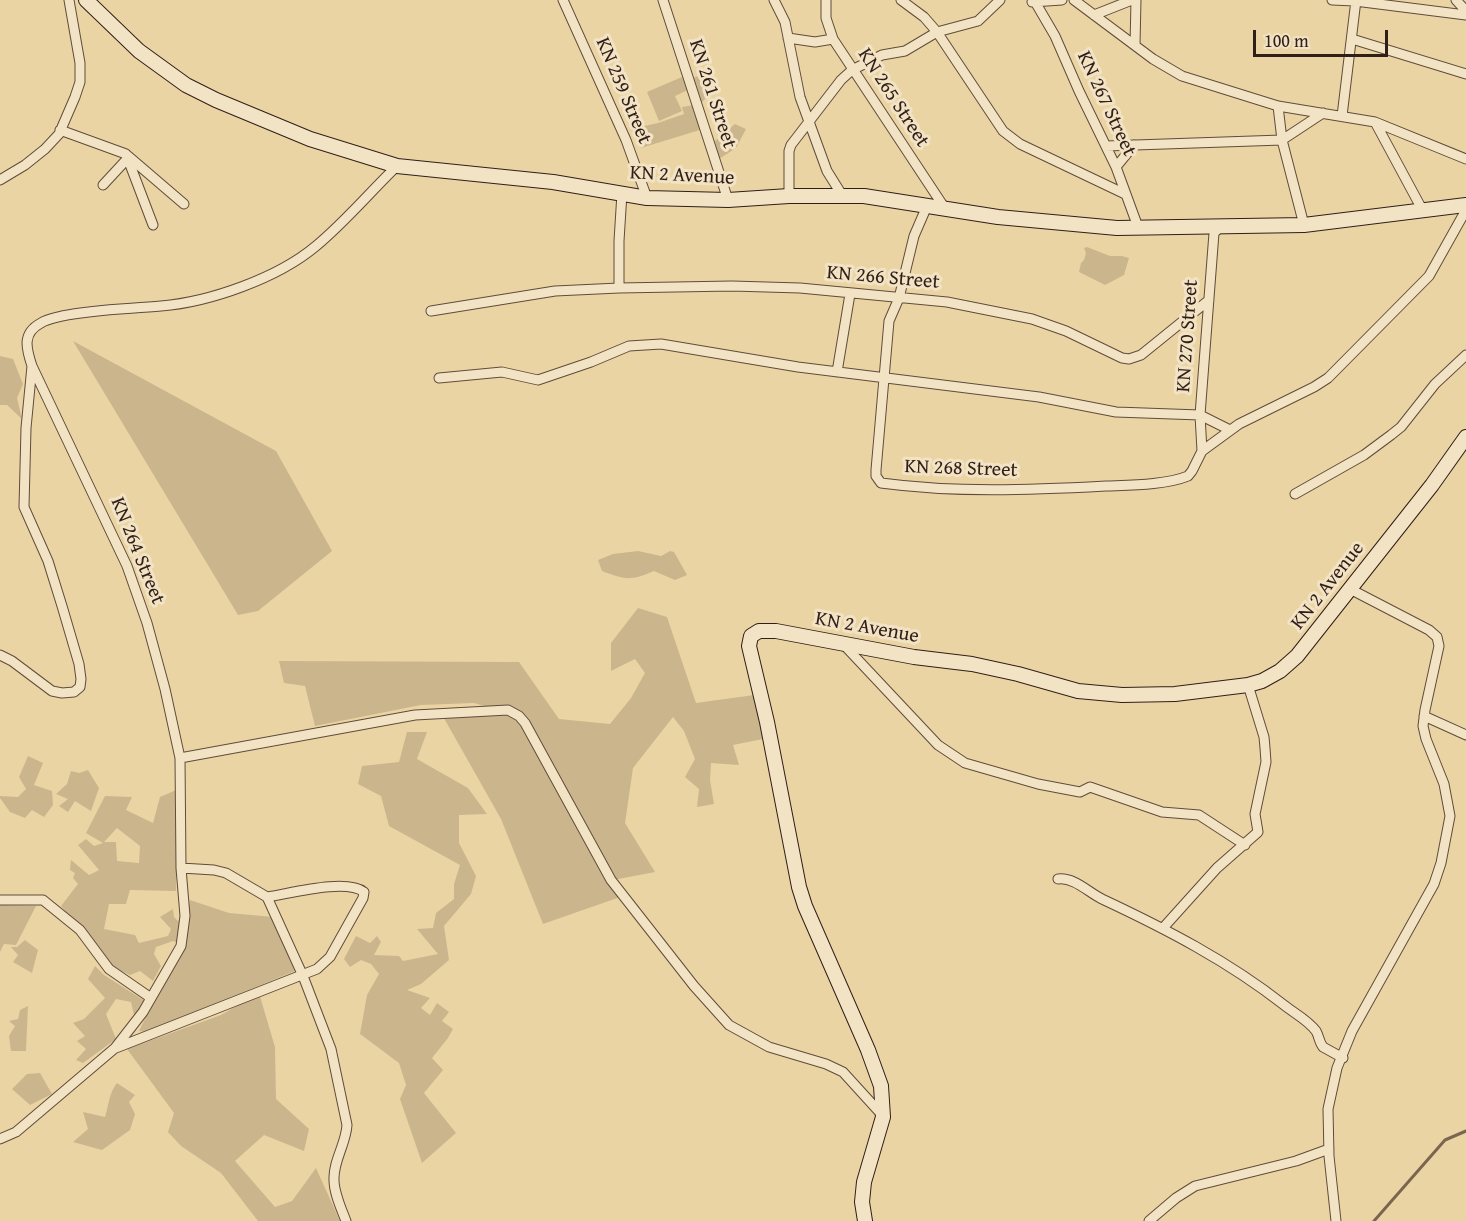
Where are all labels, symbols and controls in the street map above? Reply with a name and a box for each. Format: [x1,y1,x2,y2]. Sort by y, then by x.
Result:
scale bar [1256,18,1391,56]
text: 100 m [1264,27,1309,54]
street label: KN 259 Street [590,34,656,148]
street label: KN 261 Street [683,36,741,152]
street label: KN 265 Street [852,44,934,152]
street label: KN 267 Street [1071,48,1141,160]
street label: KN 2 Avenue [629,161,735,191]
street label: KN 266 Street [826,261,940,295]
street label: KN 270 Street [1172,279,1204,393]
street label: KN 268 Street [904,455,1018,483]
street label: KN 264 Street [105,494,169,608]
street label: KN 2 Avenue [1286,537,1370,635]
street label: KN 2 Avenue [813,607,921,649]

